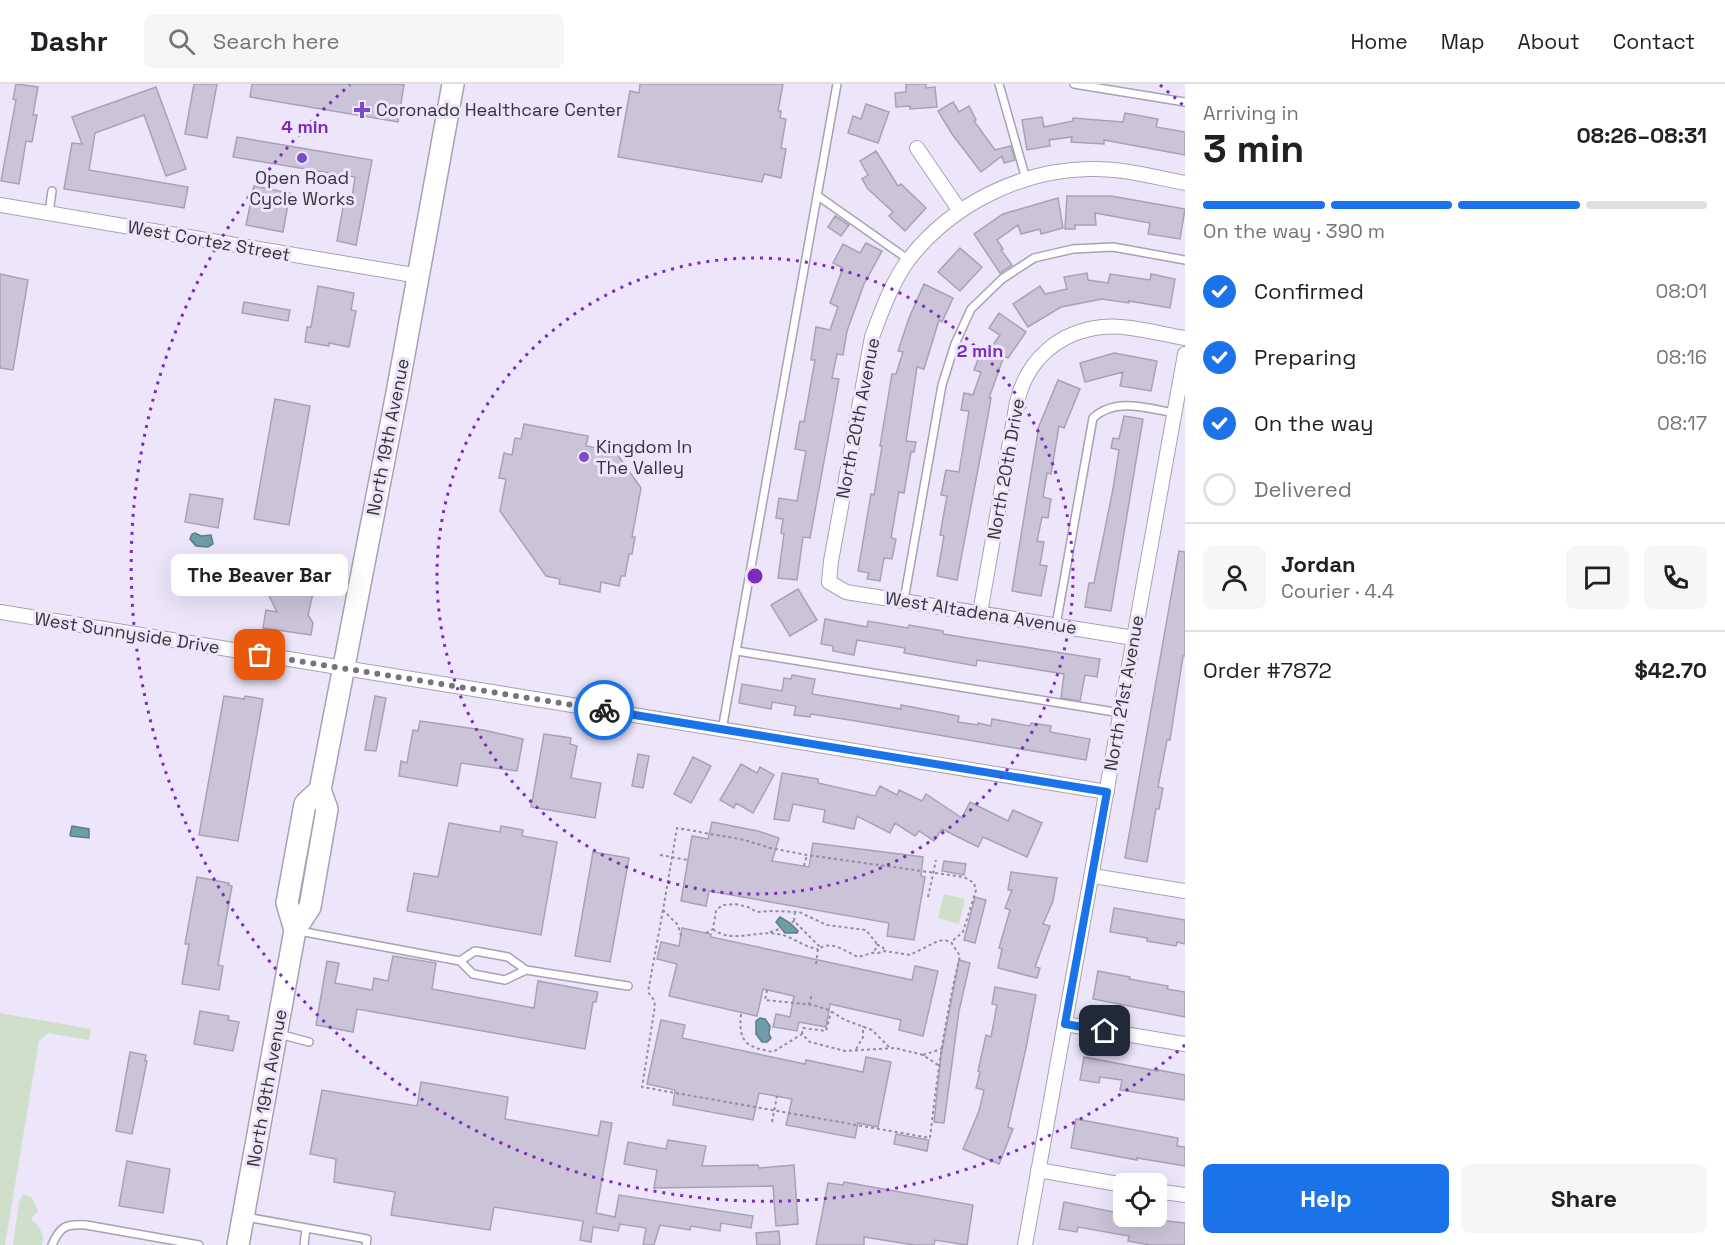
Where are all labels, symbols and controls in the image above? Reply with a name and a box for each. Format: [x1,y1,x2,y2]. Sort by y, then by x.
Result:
search box [144,14,564,68]
text: Dashr [30,23,108,59]
icon: search [165,25,198,58]
text: Search here [213,27,340,55]
text: Home [1350,28,1408,55]
text: Map [1441,28,1485,55]
text: About [1518,28,1580,55]
text: Contact [1613,28,1695,55]
place label: Coronado Healthcare Center [376,98,623,121]
text: Arriving in [1203,100,1299,126]
marker: Coronado Healthcare Center [353,101,371,119]
text: 4 min [281,115,329,138]
text: 08:26–08:31 [1577,121,1707,149]
text: 3 min [1203,124,1304,173]
marker: Open Road Cycle Works [295,151,309,165]
place label: Open Road Cycle Works [249,166,355,210]
street label: West Cortez Street [126,215,292,266]
text: On the way · 390 m [1203,218,1385,244]
icon: check [1203,275,1236,308]
text: Confirmed [1254,277,1364,305]
text: 08:01 [1655,278,1707,304]
street label: North 20th Avenue [831,335,884,500]
text: 2 min [957,339,1003,362]
icon: check [1203,341,1236,374]
text: Preparing [1254,343,1356,371]
text: 08:16 [1656,344,1707,370]
street label: North 19th Avenue [361,356,414,517]
street label: North 20th Drive [982,396,1029,541]
icon: check [1203,407,1236,440]
text: On the way [1254,409,1373,437]
text: 08:17 [1657,410,1707,436]
place label: Kingdom In The Valley [596,435,692,479]
marker: Kingdom In The Valley [577,450,591,464]
text: Delivered [1254,475,1352,503]
button: person [1203,546,1266,609]
button: chat [1566,546,1629,609]
button: phone [1644,546,1707,609]
text: Jordan [1281,550,1356,578]
callout: The Beaver Bar [172,553,348,595]
text: The Beaver Bar [187,562,332,588]
centre of rings [745,566,765,586]
text: Courier · 4.4 [1281,578,1394,604]
street label: West Altadena Avenue [884,586,1079,639]
street label: West Sunnyside Drive [33,607,221,659]
street label: North 21st Avenue [1098,613,1149,773]
pin [234,629,285,680]
icon: bag [243,638,276,671]
text: Order #7872 [1203,656,1332,684]
text: $42.70 [1634,656,1707,684]
courier [574,680,634,740]
icon: bike [588,694,621,727]
pin [1079,1005,1130,1056]
street label: North 19th Avenue [241,1007,292,1169]
icon: home [1088,1014,1121,1047]
button: Help [1203,1164,1449,1233]
button: Share [1461,1164,1707,1233]
map controls [1113,1173,1167,1227]
button: locate [1113,1173,1167,1227]

